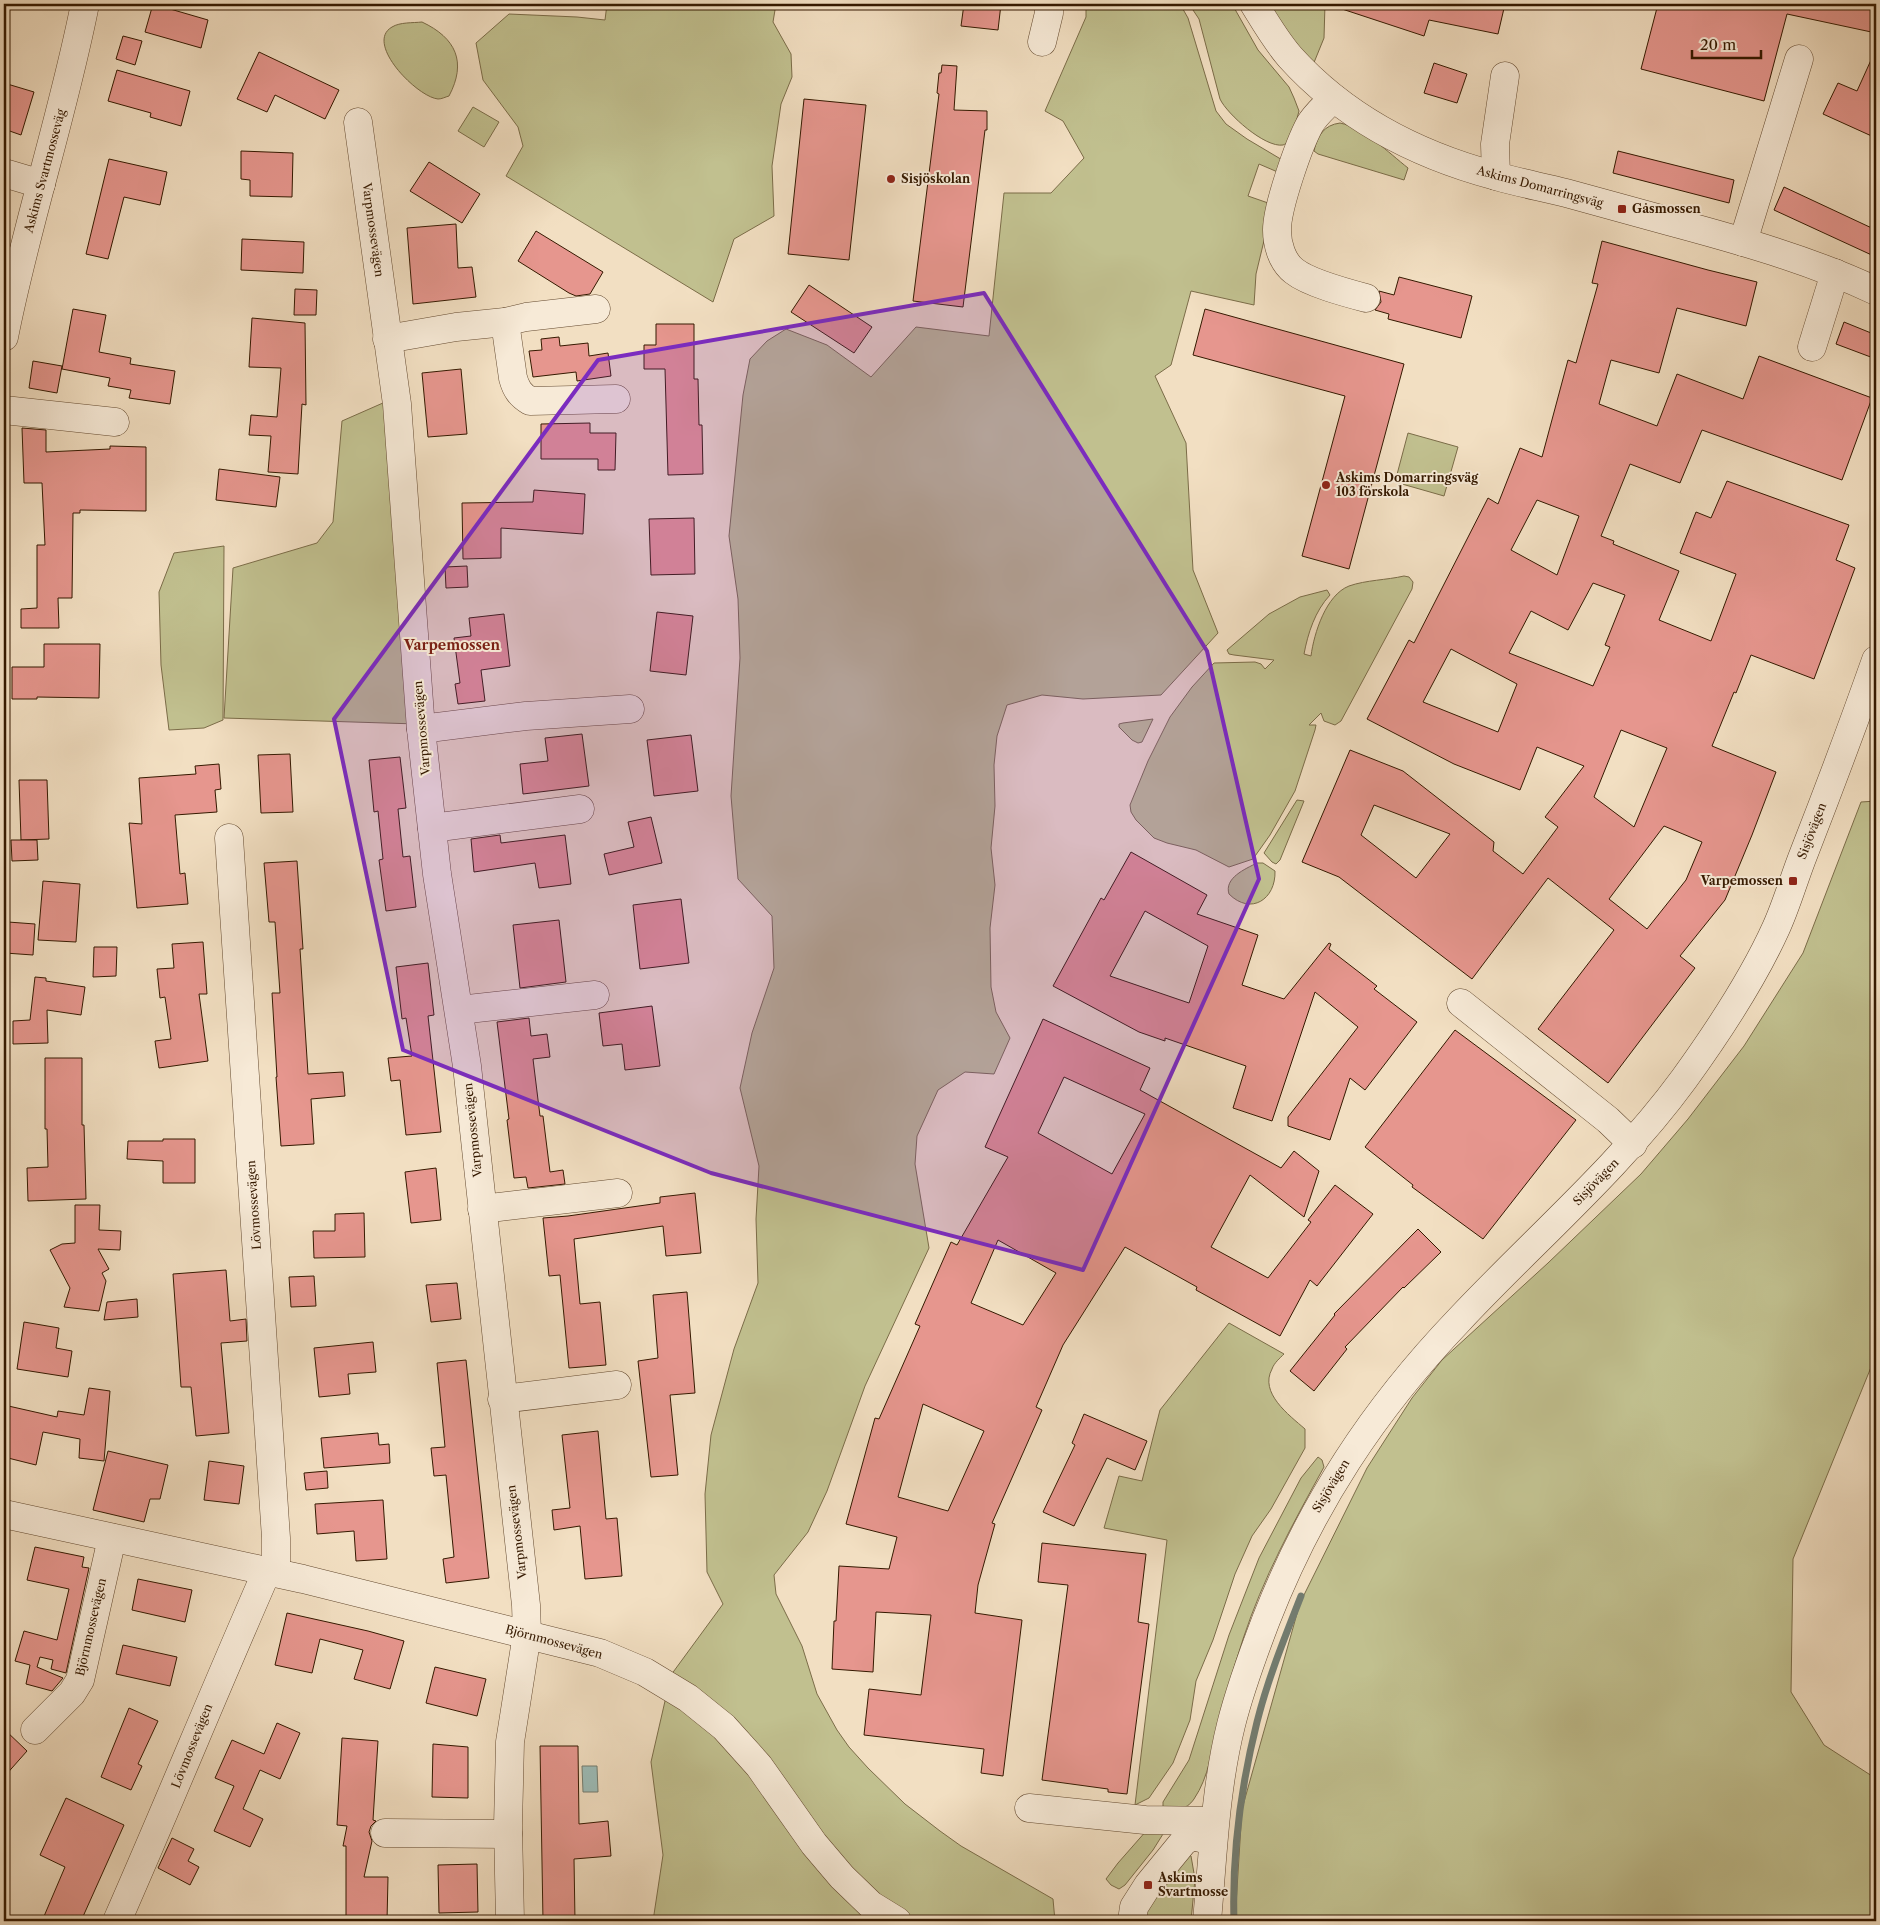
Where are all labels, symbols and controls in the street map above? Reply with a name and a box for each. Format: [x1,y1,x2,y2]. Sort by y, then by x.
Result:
scale bar [1692,28,1761,60]
text: 20 m [1700,35,1736,54]
street label: Askims Svartmosseväg [21,107,68,235]
street label: Askims Domarringsväg [1474,162,1606,211]
place label: Sisjöskolan [901,171,971,186]
marker: Sisjöskolan [885,173,897,185]
street label: Varpmossevägen [359,181,388,278]
place label: Gåsmossen [1632,201,1702,216]
marker: Gåsmossen [1616,203,1628,215]
place label: Askims Domarringsväg 103 förskola [1335,470,1479,499]
marker: Askims Domarringsväg 103 förskola [1320,479,1332,491]
district label: Varpemossen [403,636,500,654]
street label: Varpmossevägen [410,680,433,777]
street label: Sisjövägen [1794,800,1829,861]
place label: Varpemossen [1700,873,1784,888]
marker: Varpemossen [1787,875,1799,887]
street label: Varpmossevägen [460,1082,485,1179]
street label: Sisjövägen [1570,1155,1622,1208]
street label: Lövmossevägen [243,1159,264,1250]
street label: Sisjövägen [1309,1456,1353,1515]
street label: Varpmossevägen [503,1484,530,1581]
street label: Björnmossevägen [72,1576,109,1677]
street label: Björnmossevägen [504,1621,605,1662]
street label: Lövmossevägen [168,1701,215,1790]
place label: Askims Svartmosse [1157,1870,1228,1899]
marker: Askims Svartmosse [1142,1879,1154,1891]

